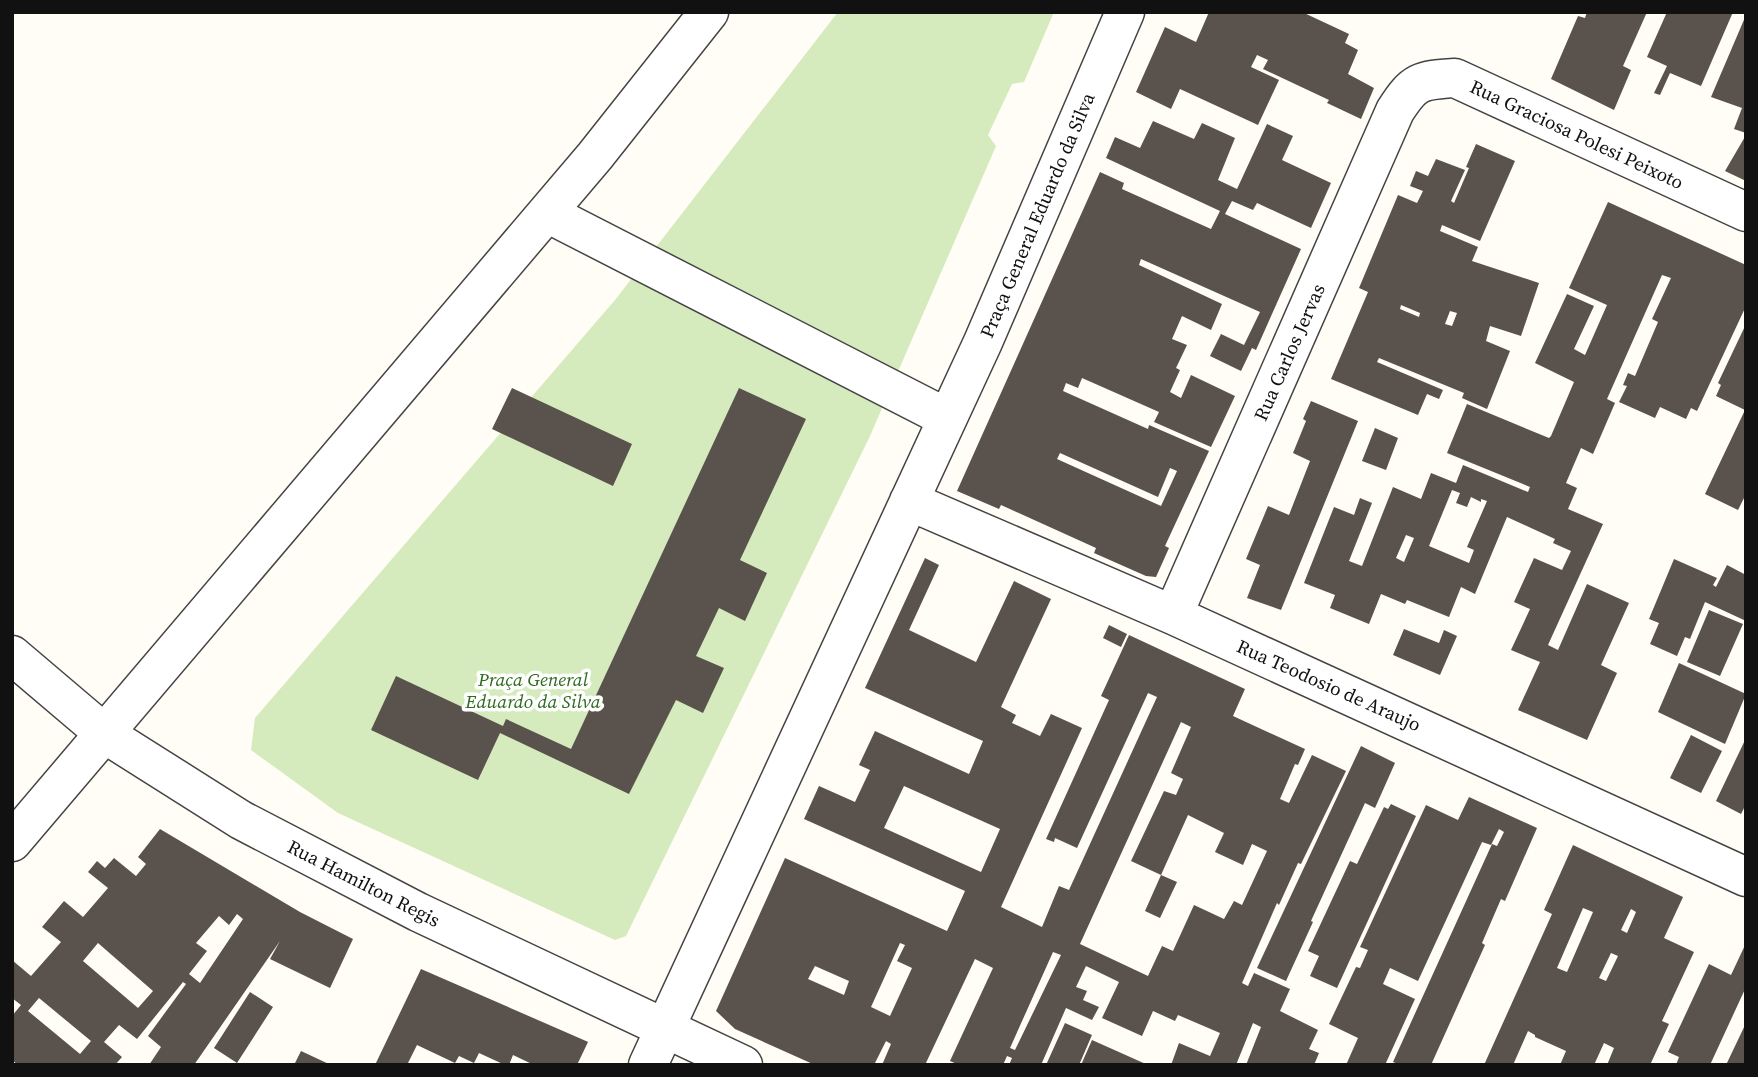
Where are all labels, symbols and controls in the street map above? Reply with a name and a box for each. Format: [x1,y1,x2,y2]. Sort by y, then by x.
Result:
street label: Rua Graciosa Polesi Peixoto [1466,73,1688,195]
street label: Praça General Eduardo da Silva [973,88,1101,342]
street label: Rua Carlos Jervas [1247,279,1331,425]
street label: Rua Teodosio de Araujo [1233,633,1425,737]
park label: Praça General Eduardo da Silva [464,666,601,714]
street label: Rua Hamilton Regis [283,833,445,933]

